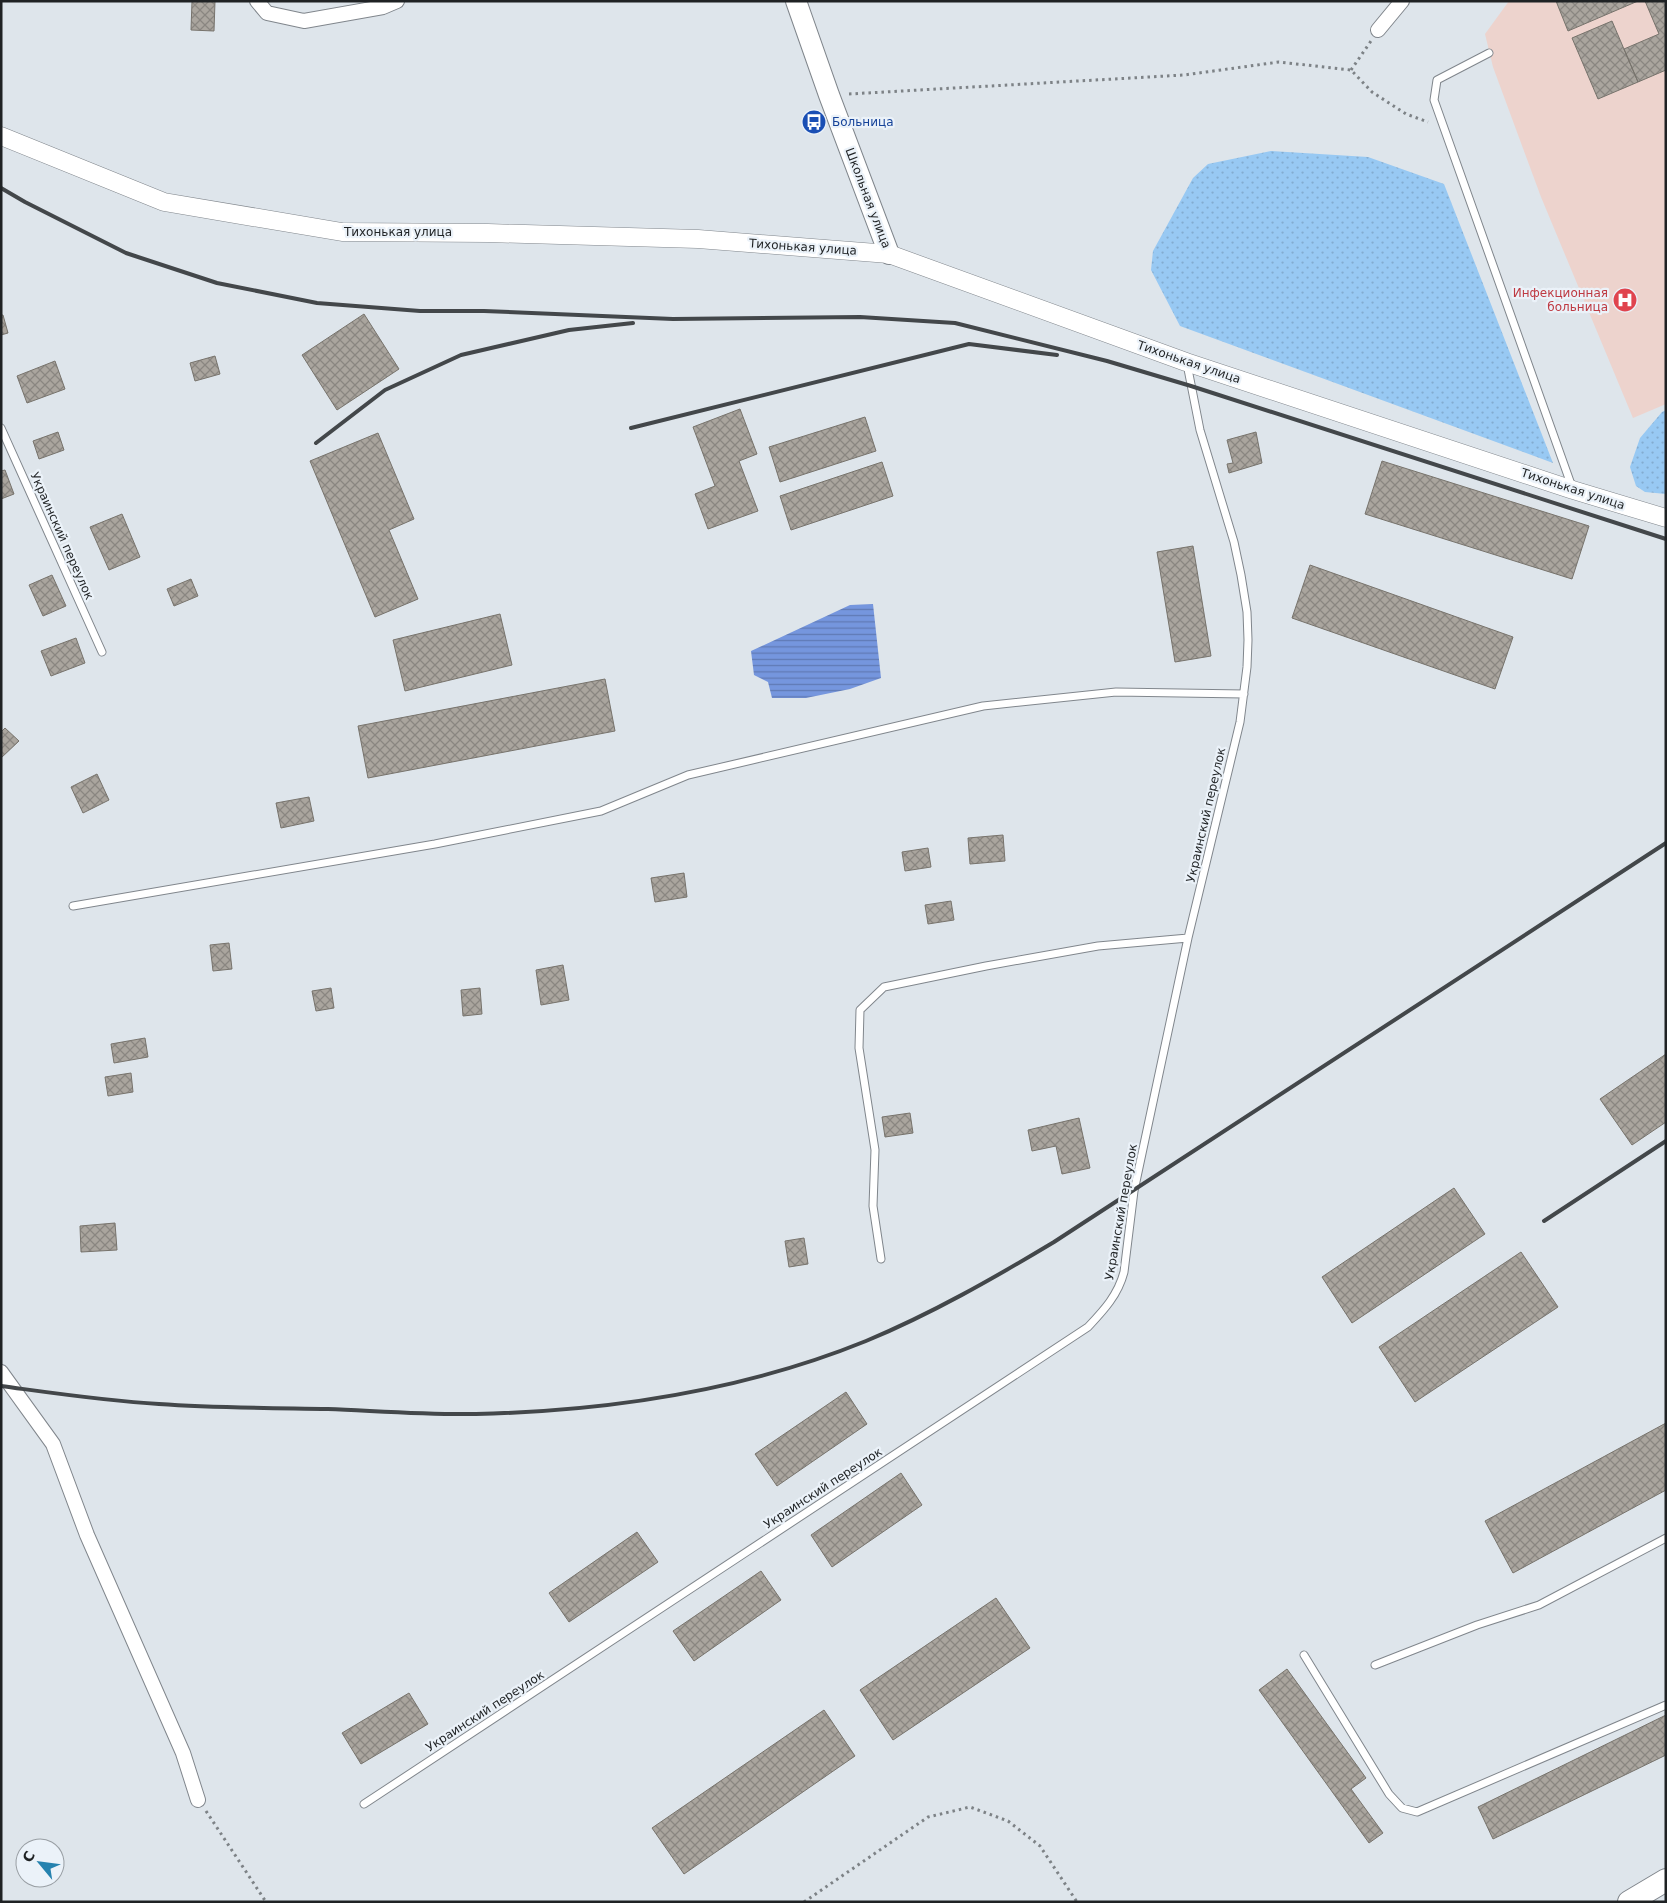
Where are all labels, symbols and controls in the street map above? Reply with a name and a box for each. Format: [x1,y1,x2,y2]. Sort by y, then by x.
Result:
bus stop icon: Больница [801,109,827,135]
place label: Больница [832,115,893,129]
street label: Школьная улица [842,146,894,250]
street label: Тихонькая улица [343,225,452,239]
street label: Тихонькая улица [748,236,857,258]
place label: Инфекционная больница [1513,286,1608,314]
hospital icon: Инфекционная больница [1612,287,1638,313]
street label: Тихонькая улица [1135,337,1242,386]
street label: Тихонькая улица [1518,465,1627,512]
street label: Украинский переулок [28,470,96,602]
street label: Украинский переулок [1184,746,1228,884]
street label: Украинский переулок [1102,1143,1140,1281]
street label: Украинский переулок [761,1445,885,1531]
street label: Украинский переулок [423,1668,547,1754]
north arrow [15,1838,65,1888]
text: С [19,1848,38,1865]

